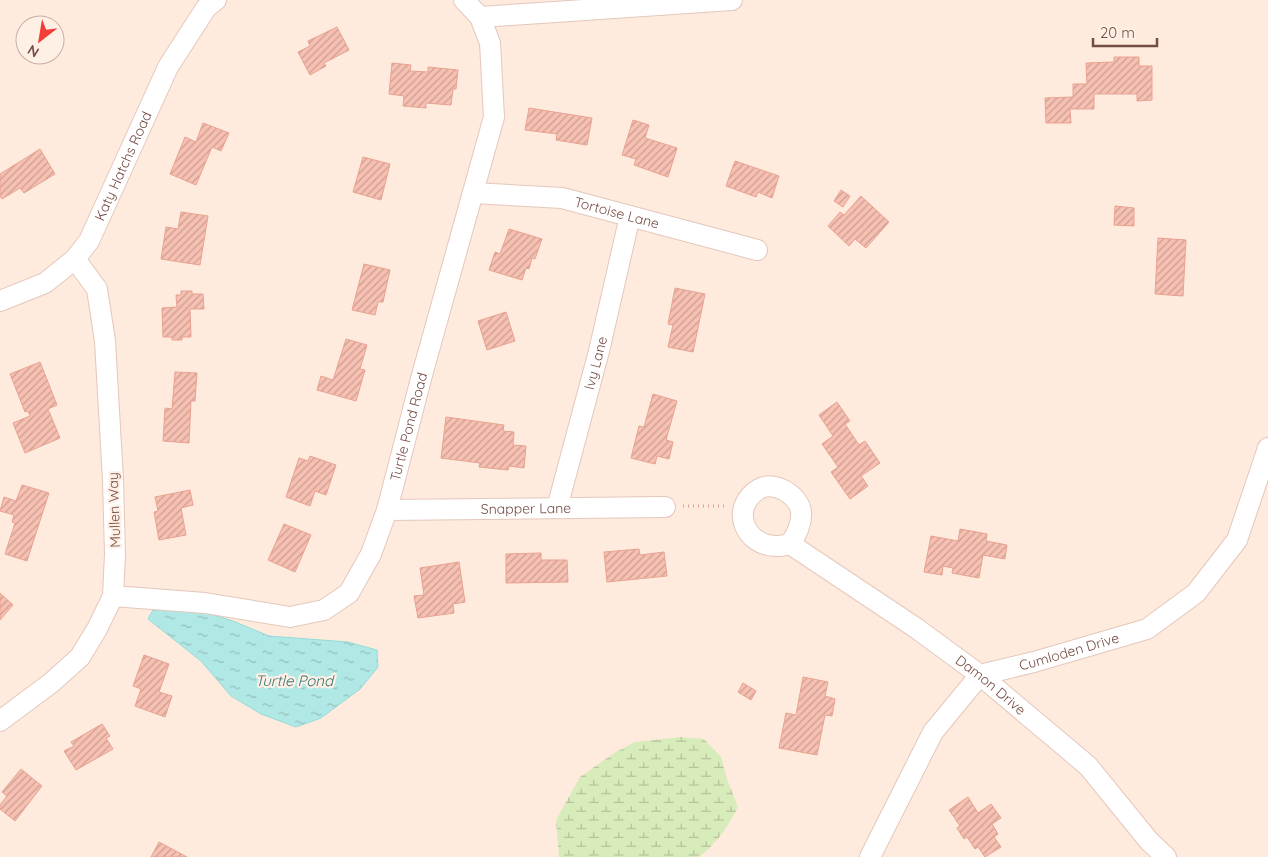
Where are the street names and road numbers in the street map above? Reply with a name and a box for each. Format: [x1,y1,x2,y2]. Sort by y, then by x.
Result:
street label: Katy Hatchs Road [90,109,156,224]
street label: Tortoise Lane [573,193,661,233]
street label: Ivy Lane [580,334,611,392]
street label: Turtle Pond Road [386,370,431,483]
street label: Mullen Way [104,472,124,548]
street label: Snapper Lane [481,499,571,518]
street label: Cumloden Drive [1017,629,1121,674]
street label: Damon Drive [952,651,1030,719]

